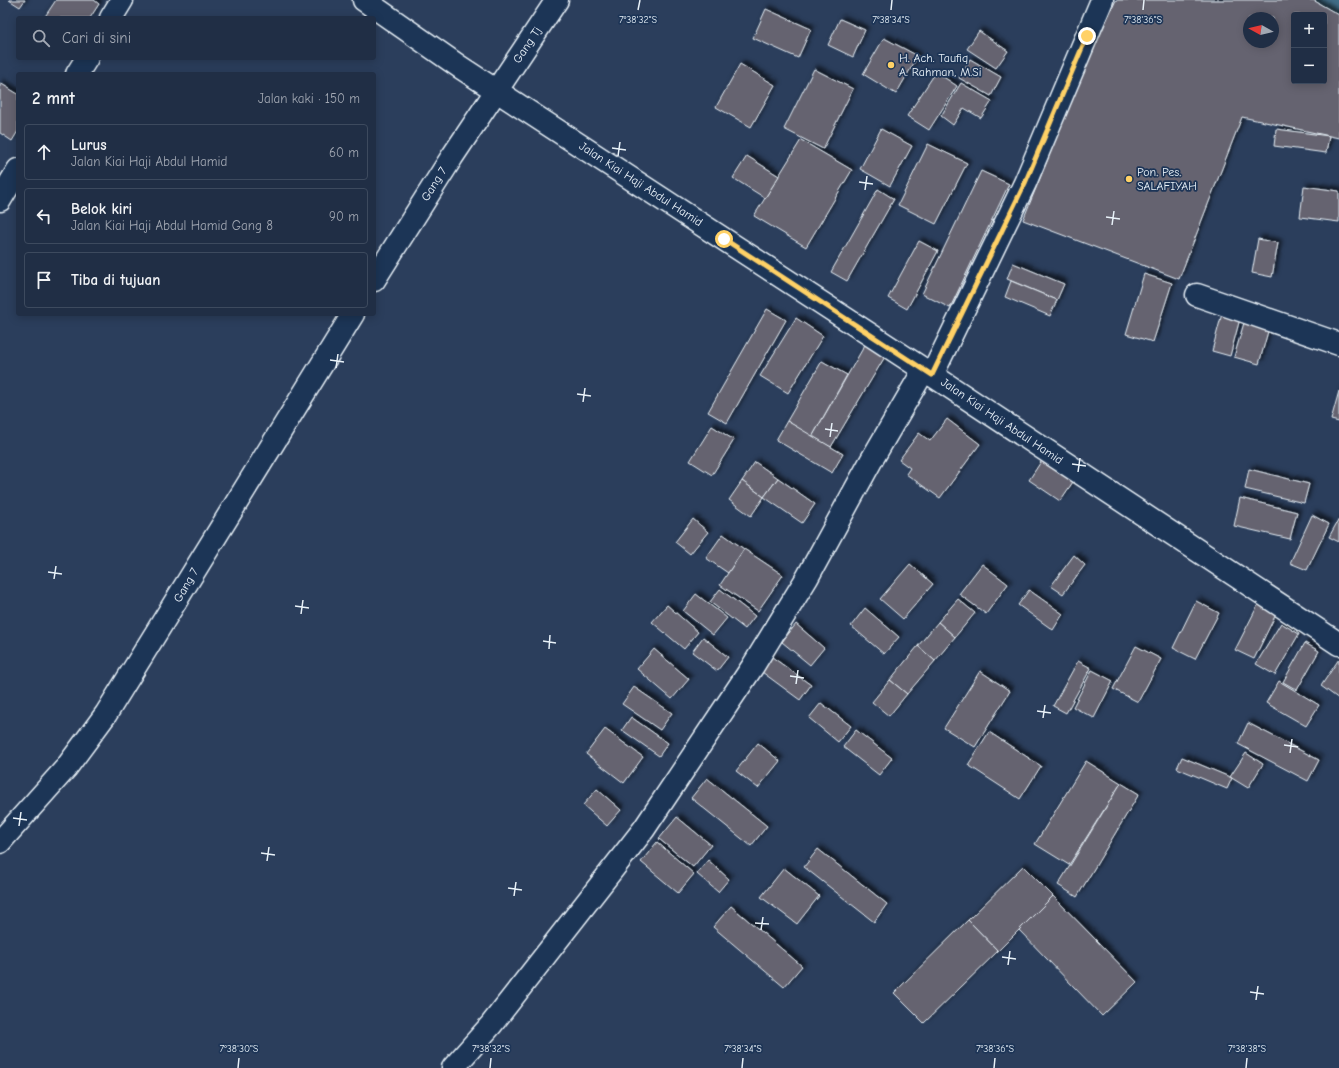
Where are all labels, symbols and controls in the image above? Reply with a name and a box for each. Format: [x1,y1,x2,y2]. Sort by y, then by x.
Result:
north arrow [1243,12,1279,48]
map controls [1291,12,1327,84]
button: + [1291,12,1327,48]
text: 7°38'32"S [619,14,657,26]
text: 7°38'34"S [872,14,910,26]
text: 7°38'36"S [1124,14,1163,26]
search box [16,16,376,60]
street label: Gang Tj [510,24,544,66]
icon: search [30,27,52,49]
route end [1078,27,1096,45]
text: Cari di sini [62,29,131,47]
button: − [1291,48,1327,84]
place label: H. Ach. Taufiq A. Rahman, M.Si [899,51,981,79]
marker: H. Ach. Taufiq A. Rahman, M.Si [886,60,896,70]
text: 2 mnt [32,89,75,108]
text: Jalan kaki · 150 m [258,91,360,106]
text: Lurus [71,136,107,154]
street label: Jalan Kiai Haji Abdul Hamid [577,139,705,229]
icon: ahead [33,141,55,163]
text: 60 m [329,145,359,160]
text: Jalan Kiai Haji Abdul Hamid [71,154,227,169]
street label: Gang 7 [418,164,450,204]
place label: Pon. Pes. SALAFIYAH [1137,165,1197,193]
marker: Pon. Pes. SALAFIYAH [1124,174,1134,184]
text: Belok kiri [71,200,132,218]
icon: left [33,205,55,227]
text: 90 m [329,209,359,224]
text: Jalan Kiai Haji Abdul Hamid Gang 8 [71,218,273,233]
route start [715,230,733,248]
icon: arrive [33,269,55,291]
text: Tiba di tujuan [71,271,160,289]
street label: Jalan Kiai Haji Abdul Hamid [938,375,1066,467]
street label: Gang 7 [171,565,202,605]
text: 7°38'30"S [220,1043,259,1055]
text: 7°38'32"S [472,1043,510,1055]
text: 7°38'34"S [724,1043,762,1055]
text: 7°38'36"S [976,1043,1015,1055]
text: 7°38'38"S [1228,1043,1266,1055]

